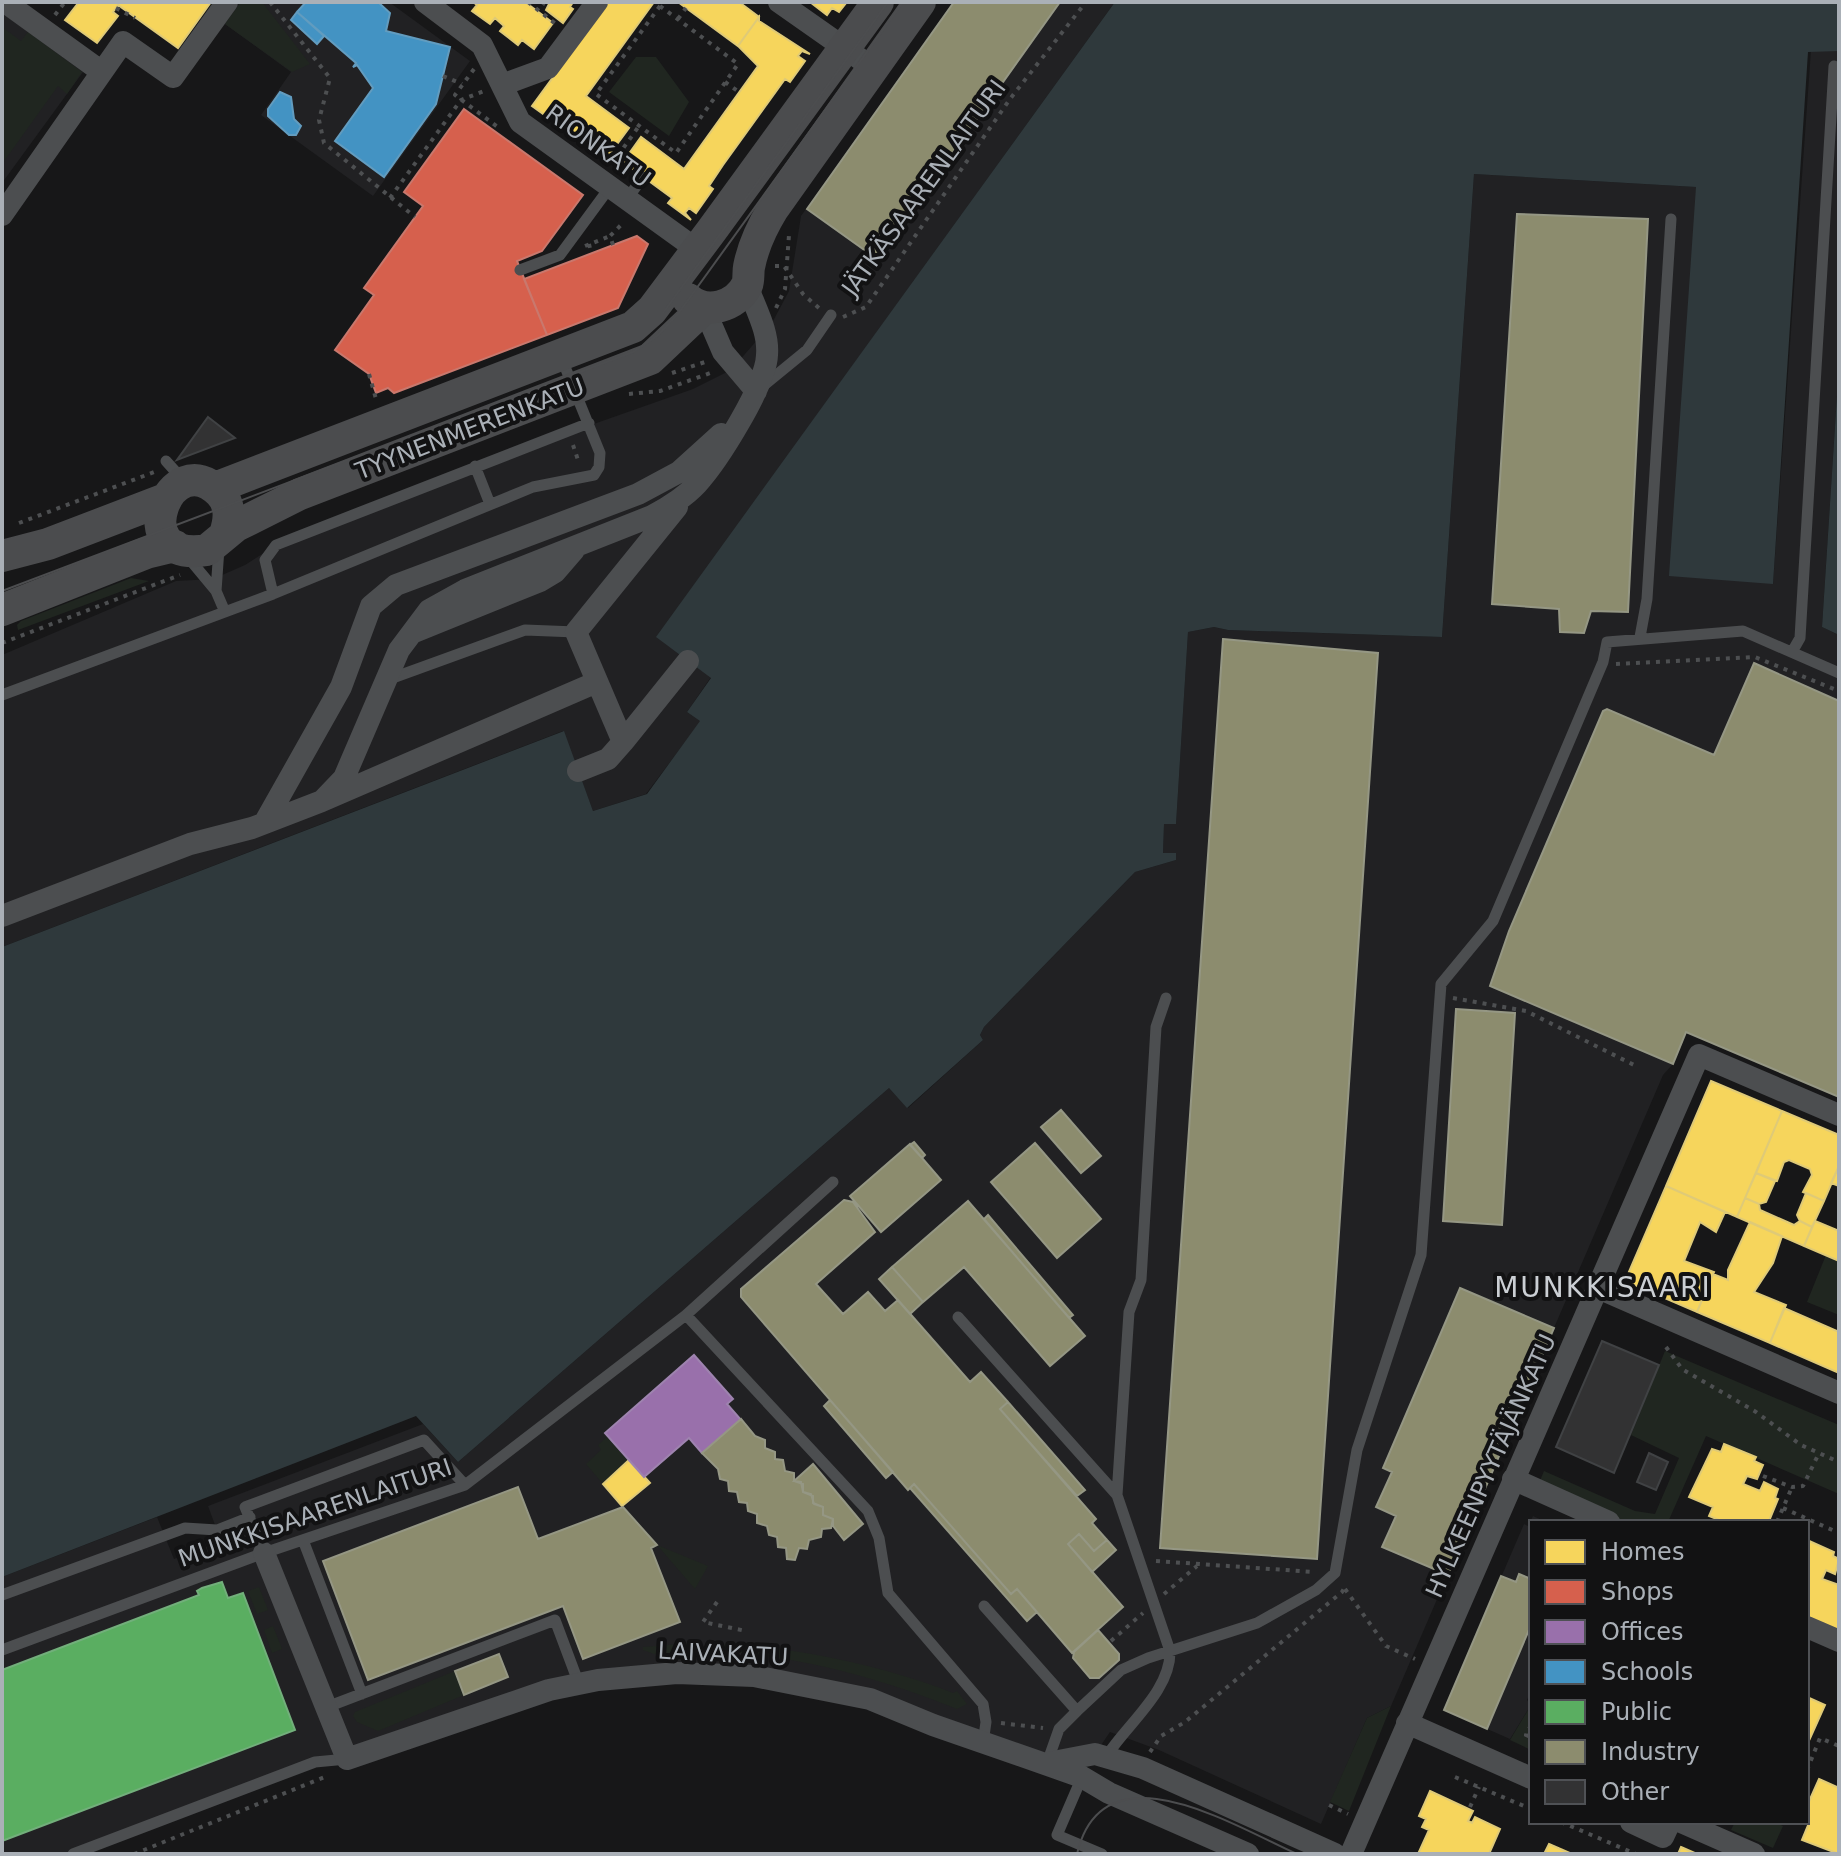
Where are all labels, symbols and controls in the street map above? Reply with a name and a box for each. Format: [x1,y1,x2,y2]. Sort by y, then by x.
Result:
street label: JÄTKÄSAARENLAITURI [834,74,1012,303]
street label: RIONKATU [540,99,656,193]
street label: TYYNENMERENKATU [351,372,588,486]
district label: MUNKKISAARI [1494,1271,1712,1304]
street label: HYLKEENPYYTÄJÄNKATU [1419,1329,1562,1602]
street label: MUNKKISAARENLAITURI [175,1453,455,1573]
legend [1529,1520,1809,1824]
text: Homes [1601,1538,1684,1566]
text: Shops [1601,1578,1674,1606]
text: Offices [1601,1618,1684,1646]
street label: LAIVAKATU [657,1637,789,1671]
text: Schools [1601,1658,1693,1686]
text: Public [1601,1698,1672,1726]
text: Industry [1601,1738,1700,1766]
text: Other [1601,1778,1669,1806]

